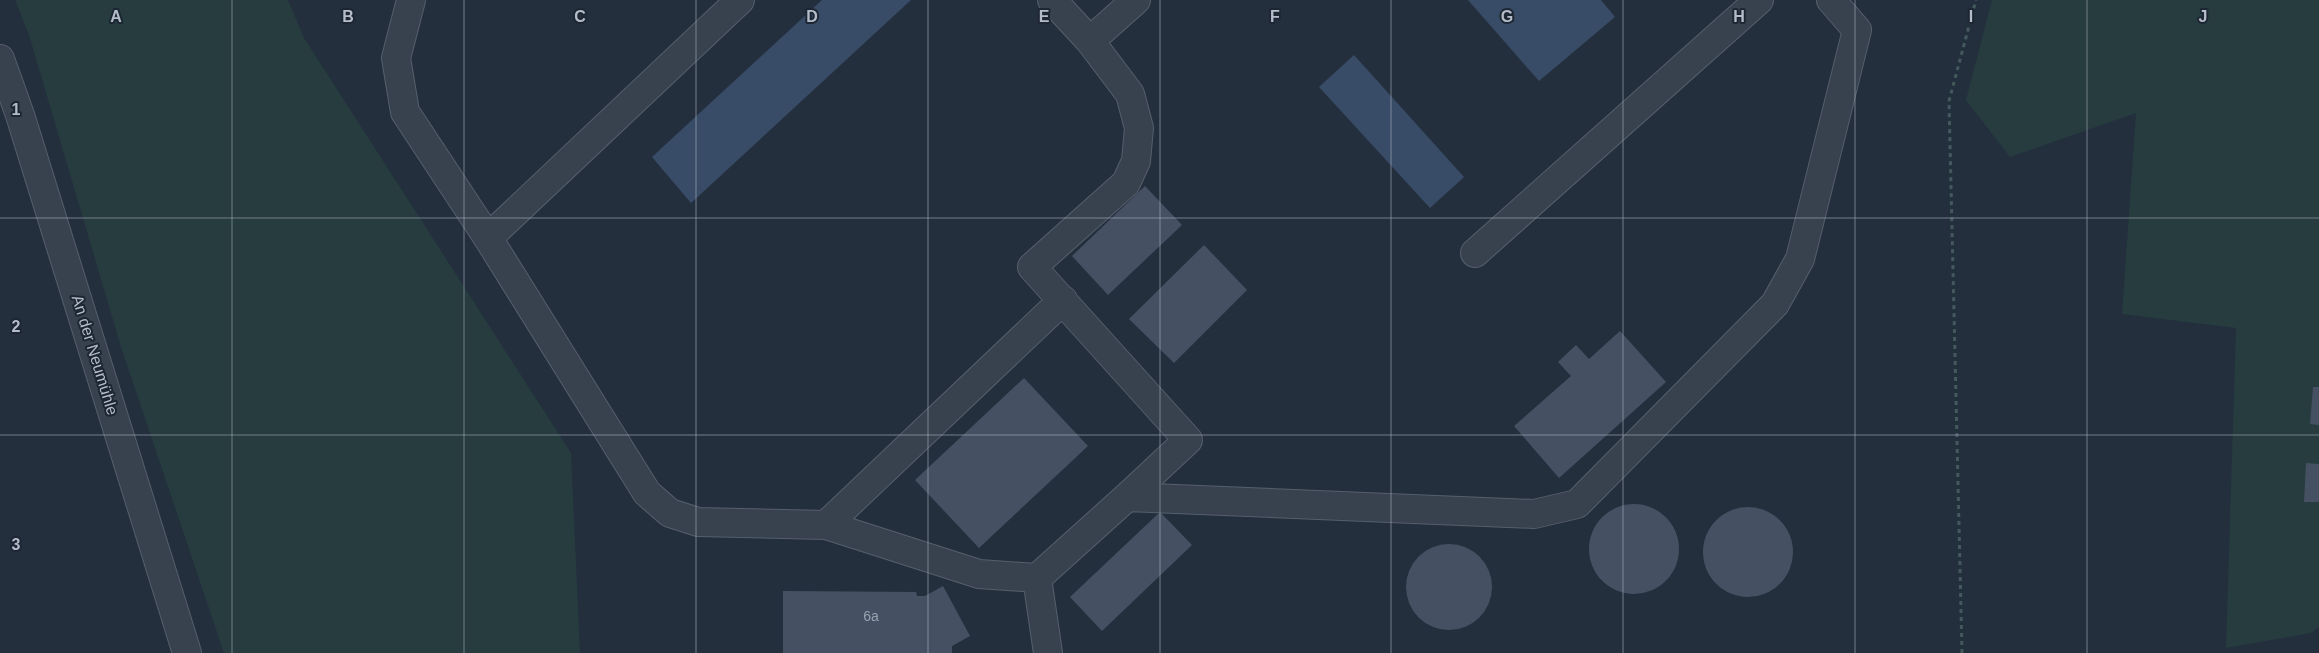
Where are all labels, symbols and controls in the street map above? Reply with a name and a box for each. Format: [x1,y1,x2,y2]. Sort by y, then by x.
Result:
text: A [110,8,122,25]
text: B [342,8,354,25]
text: C [574,8,586,25]
text: D [806,8,818,25]
text: E [1039,8,1050,25]
text: F [1270,8,1280,25]
text: G [1501,8,1513,25]
text: H [1733,8,1745,25]
text: I [1969,8,1973,25]
text: J [2199,8,2207,25]
text: 1 [12,101,21,118]
street label: An der Neumühle [69,293,121,417]
text: 2 [12,318,21,335]
text: 3 [12,536,21,553]
house number: 6a [863,608,879,624]

